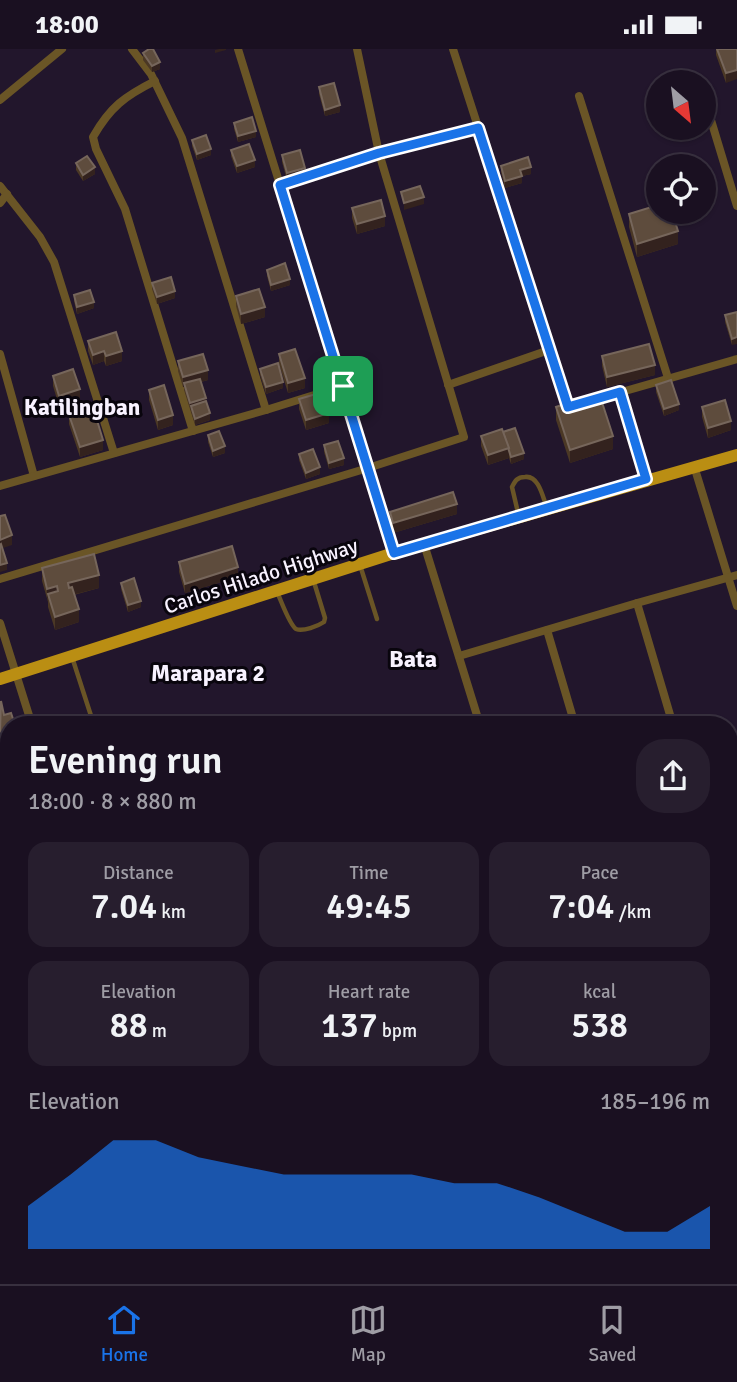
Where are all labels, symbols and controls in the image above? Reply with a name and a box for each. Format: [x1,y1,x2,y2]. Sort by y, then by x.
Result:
text: 18:00 [35,9,99,41]
north arrow [646,70,716,140]
map controls [646,70,716,224]
button: locate [646,154,716,224]
pin [313,356,373,416]
icon: arrive [324,367,362,405]
district label: Katilingban [24,393,140,422]
street label: Carlos Hilado Highway [161,532,361,620]
district label: Bata [389,644,437,674]
district label: Marapara 2 [151,659,265,688]
text: Evening run [28,737,222,784]
button: share [636,739,710,813]
text: 18:00 · 8 × 880 m [28,787,197,816]
text: Distance [103,861,174,885]
text: Time [349,861,389,885]
text: Pace [581,861,619,885]
text: 7.04 [91,885,157,928]
text: 49:45 [326,885,412,928]
text: 7:04 [548,885,615,928]
text: km [157,900,186,924]
text: /km [615,900,651,924]
text: Elevation [100,980,176,1004]
text: Heart rate [328,980,410,1004]
text: kcal [583,980,616,1004]
text: 88 [110,1004,148,1047]
text: 137 [321,1004,378,1047]
text: 538 [571,1004,628,1047]
text: m [148,1019,167,1043]
text: bpm [378,1019,417,1043]
text: Elevation [28,1087,120,1116]
text: 185–196 m [600,1087,710,1116]
tab: Home [101,1301,148,1367]
tab: Map [349,1301,387,1367]
tab: Saved [588,1301,636,1367]

